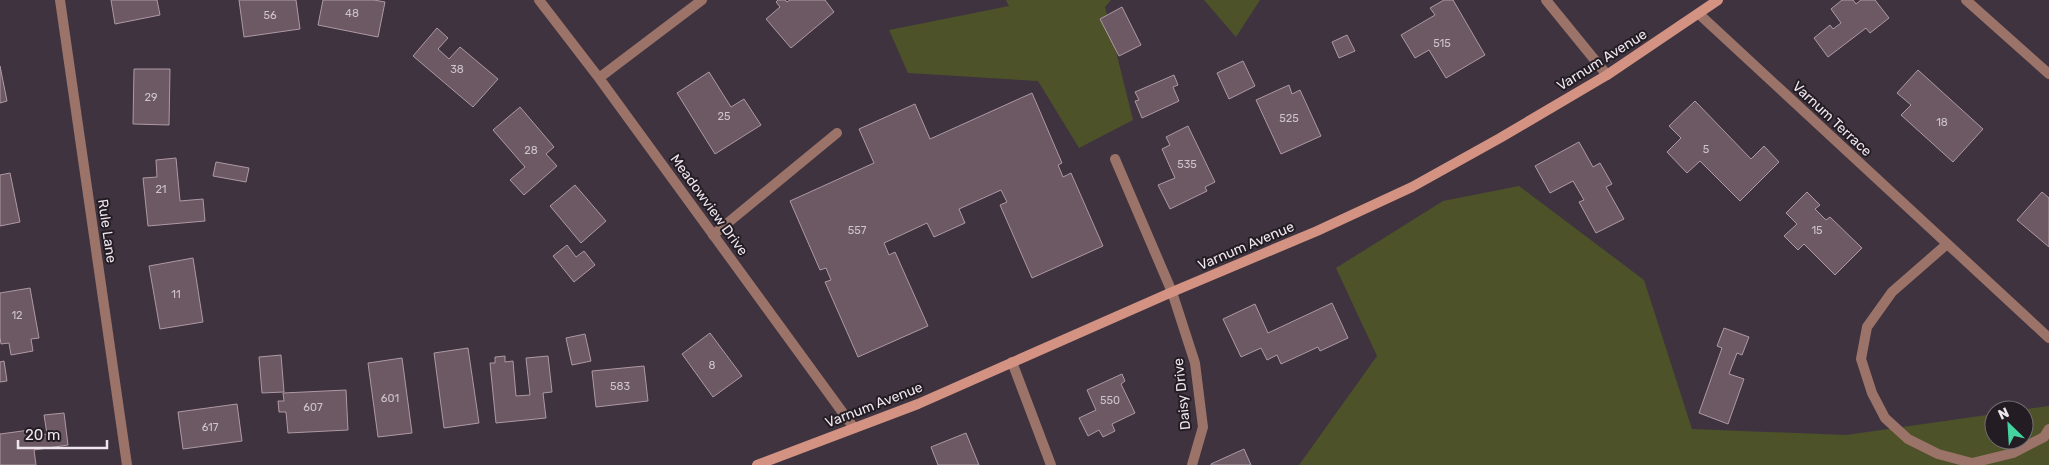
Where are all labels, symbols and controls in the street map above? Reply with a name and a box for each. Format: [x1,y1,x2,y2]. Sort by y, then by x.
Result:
house number: 48 [345,7,359,20]
house number: 56 [263,9,277,22]
street label: Varnum Avenue [1554,25,1650,94]
house number: 515 [1433,37,1451,50]
house number: 38 [450,63,464,76]
street label: Varnum Terrace [1789,78,1875,160]
house number: 29 [145,91,157,104]
house number: 25 [718,110,731,123]
house number: 525 [1279,112,1299,125]
house number: 18 [1936,116,1948,129]
house number: 5 [1703,143,1710,156]
house number: 28 [524,144,538,157]
street label: Meadowview Drive [667,151,752,259]
house number: 535 [1177,158,1197,171]
house number: 21 [155,183,167,196]
street label: Rule Lane [94,198,120,264]
street label: Varnum Avenue [1195,218,1297,274]
house number: 557 [848,224,867,237]
house number: 15 [1811,224,1823,237]
house number: 11 [171,288,181,301]
house number: 12 [11,309,23,322]
street label: Daisy Drive [1170,357,1194,431]
house number: 8 [709,359,716,372]
street label: Varnum Avenue [823,379,925,431]
house number: 583 [610,380,630,393]
house number: 601 [381,392,399,405]
house number: 550 [1100,394,1120,407]
north arrow [1984,400,2034,450]
house number: 607 [303,401,323,414]
text: N [1996,404,2012,424]
scale bar [18,418,106,450]
house number: 617 [202,421,219,434]
text: 20 m [25,426,60,444]

